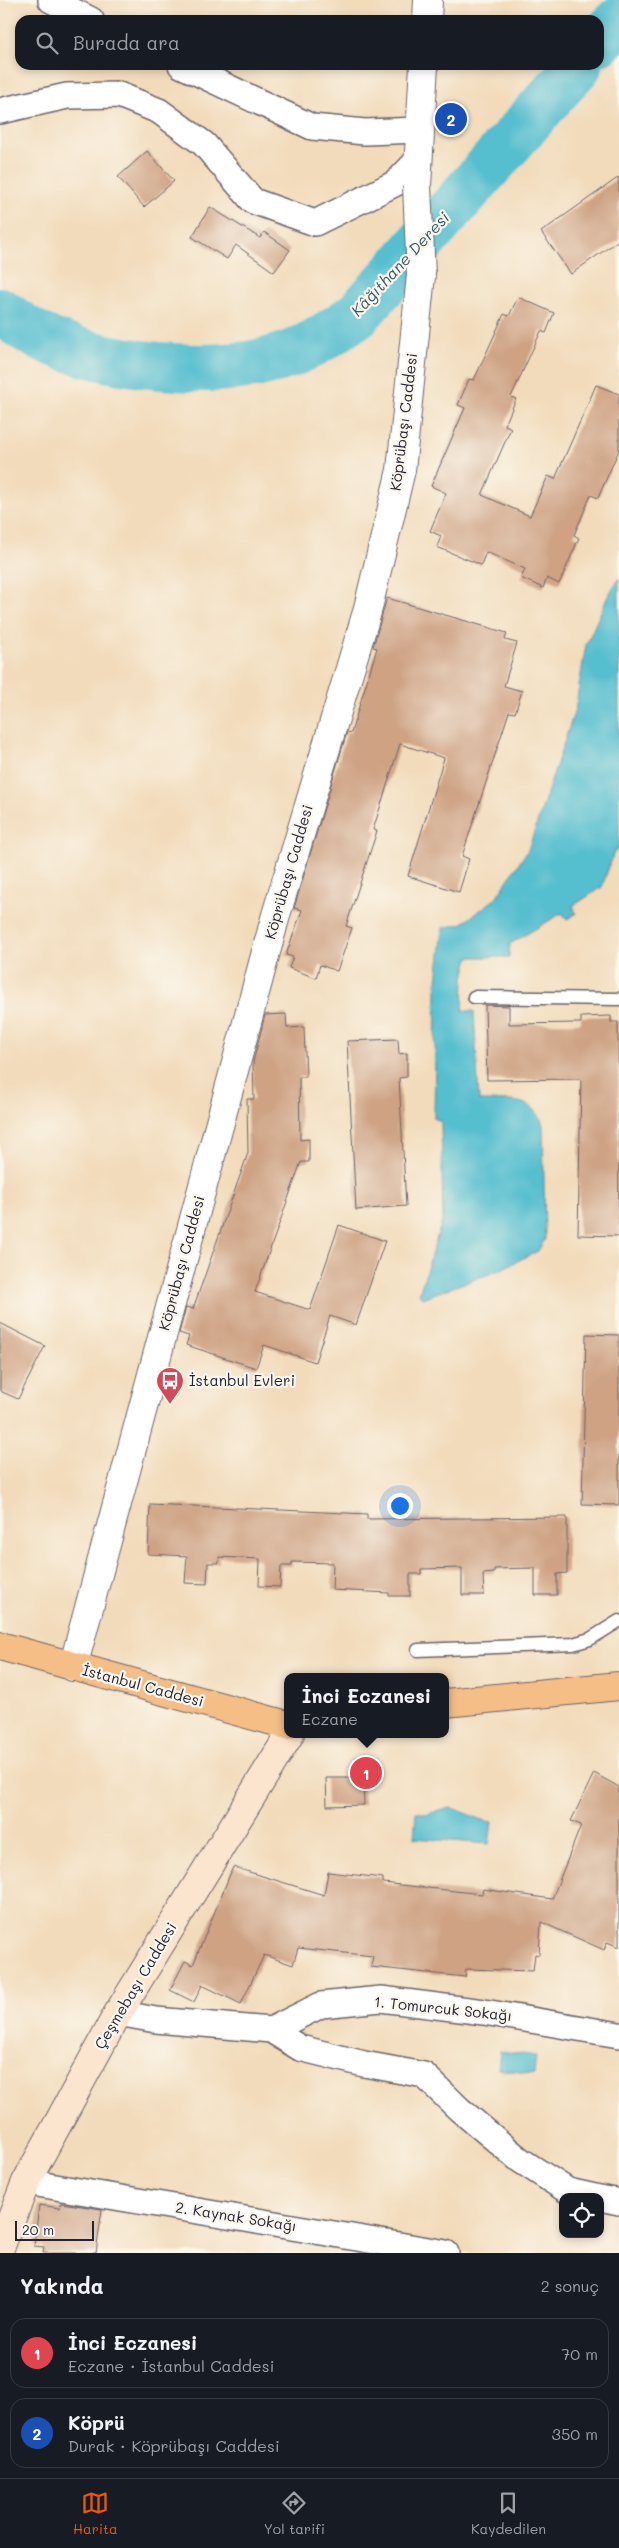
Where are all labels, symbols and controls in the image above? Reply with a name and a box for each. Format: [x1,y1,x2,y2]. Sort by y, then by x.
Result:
search box [15,15,604,70]
icon: search [33,29,61,57]
text: Burada ara [73,30,180,55]
pin: 2 [435,100,467,138]
water label: Kâğıthane Deresi [346,207,454,320]
street label: Köprübaşı Caddesi [385,352,421,492]
street label: Köprübaşı Caddesi [259,802,317,941]
street label: Köprübaşı Caddesi [153,1193,209,1332]
bus stop icon: İstanbul Evleri [155,1366,185,1405]
place label: İstanbul Evleri [189,1370,295,1390]
your location [387,1493,413,1519]
street label: İstanbul Caddesi [80,1659,206,1711]
popup [284,1673,449,1738]
text: İnci Eczanesi [302,1683,431,1708]
text: Eczane [302,1708,358,1729]
pin: 1 [350,1754,382,1792]
street label: Çeşmebaşı Caddesi [89,1918,181,2053]
street label: 1. Tomurcuk Sokağı [373,1991,513,2025]
map controls [559,2193,604,2238]
button: locate [559,2193,604,2238]
street label: 2. Kaynak Sokağı [174,2197,298,2235]
scale bar [15,2218,94,2241]
text: 20 m [22,2220,54,2239]
text: Yakında [20,2272,104,2299]
text: 2 sonuç [541,2275,599,2296]
text: İnci Eczanesi [68,2330,197,2355]
text: 1 [33,2343,41,2364]
text: 70 m [561,2343,598,2364]
text: Eczane · İstanbul Caddesi [68,2355,274,2376]
text: Köprü [68,2410,125,2435]
text: 2 [33,2423,41,2444]
text: 350 m [552,2423,598,2444]
text: Durak · Köprübaşı Caddesi [68,2435,280,2456]
tab: Harita [73,2489,118,2538]
tab: Yol tarifi [264,2489,325,2538]
tab: Kaydedilen [471,2489,546,2538]

